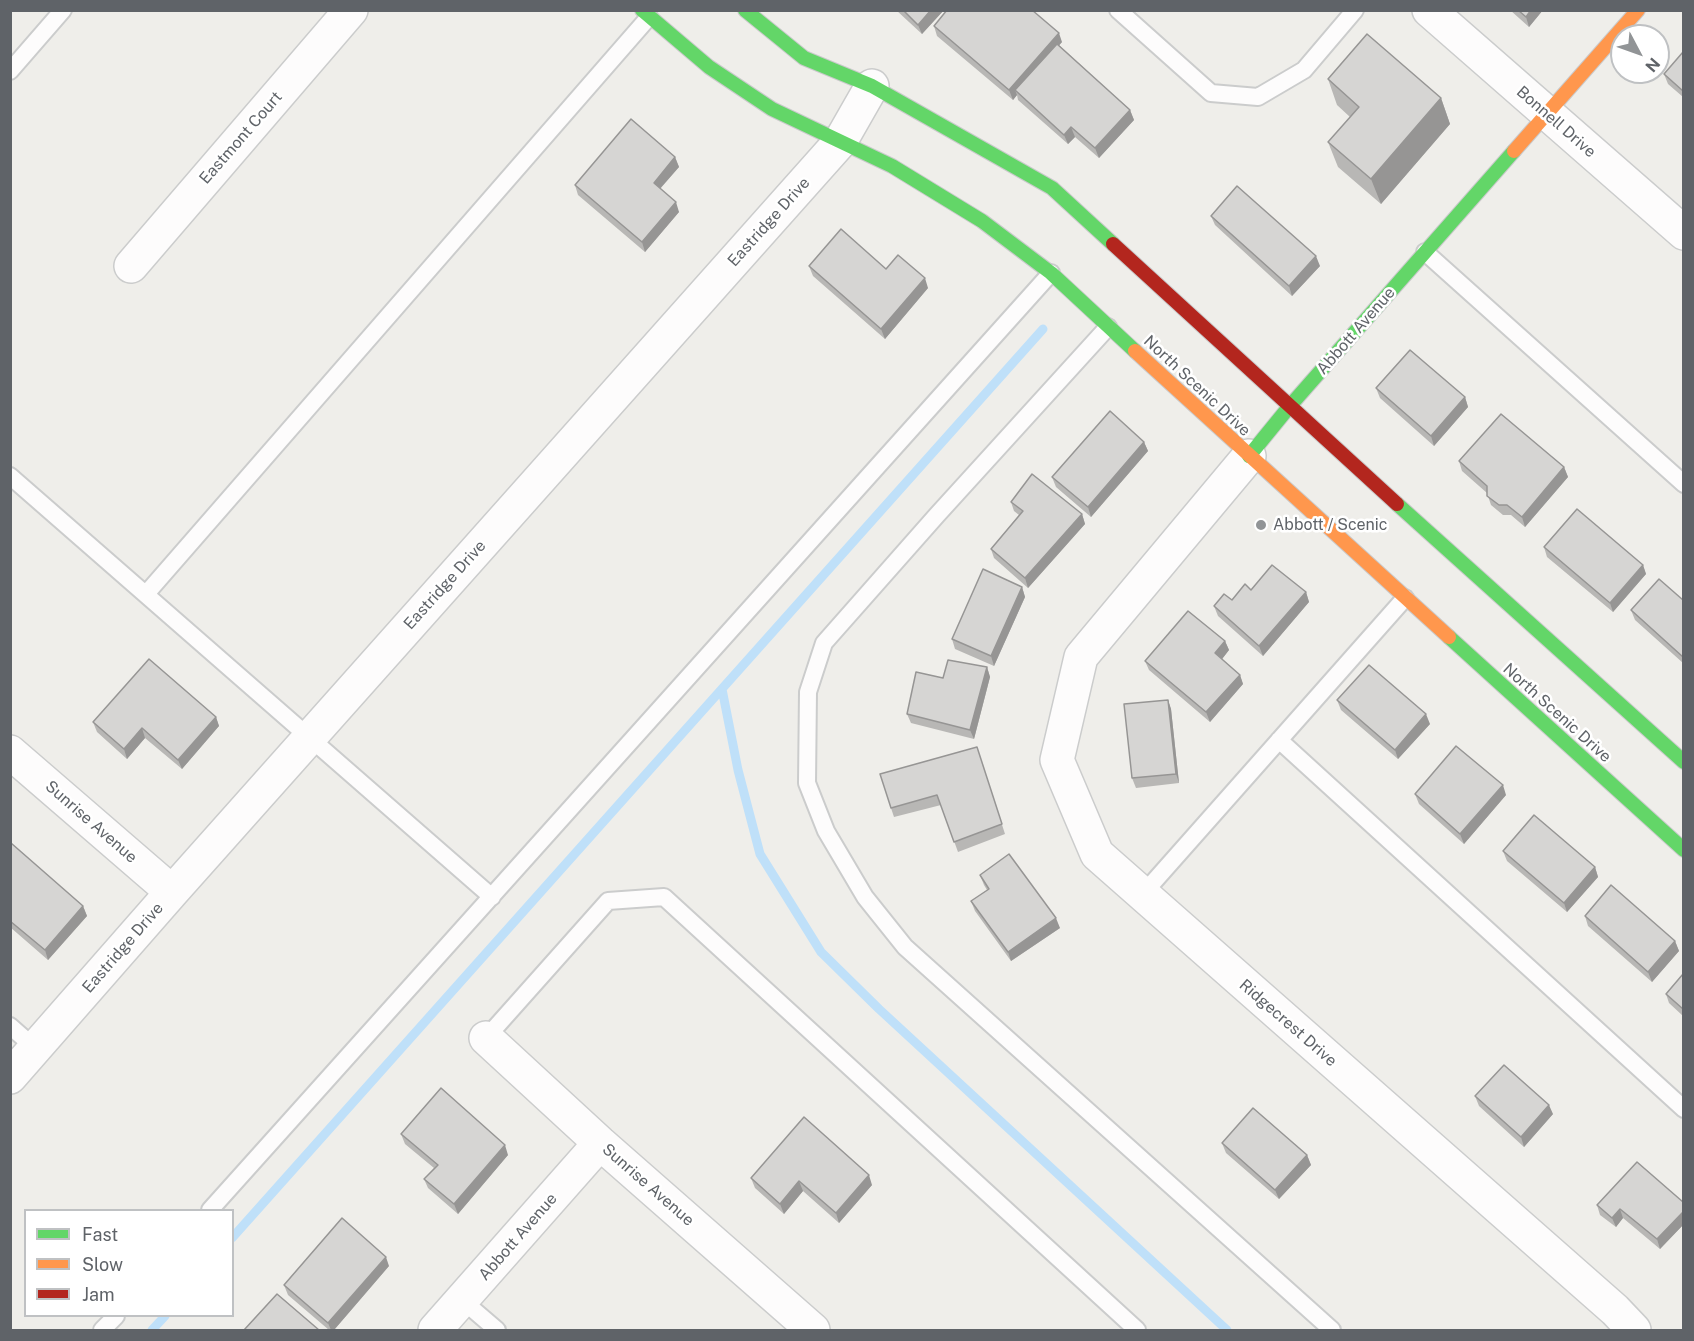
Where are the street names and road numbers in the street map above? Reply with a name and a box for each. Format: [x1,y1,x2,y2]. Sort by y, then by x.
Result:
street label: Bonnell Drive [1512,82,1600,162]
street label: Eastmont Court [196,88,286,188]
street label: Eastridge Drive [724,173,814,271]
street label: Abbott Avenue [1313,283,1399,379]
street label: North Scenic Drive [1140,332,1254,440]
street label: Eastridge Drive [400,536,490,634]
street label: North Scenic Drive [1499,659,1615,767]
street label: Sunrise Avenue [41,777,141,867]
street label: Eastridge Drive [79,899,167,997]
street label: Ridgecrest Drive [1235,975,1341,1071]
street label: Sunrise Avenue [598,1140,698,1230]
street label: Abbott Avenue [475,1189,561,1285]

